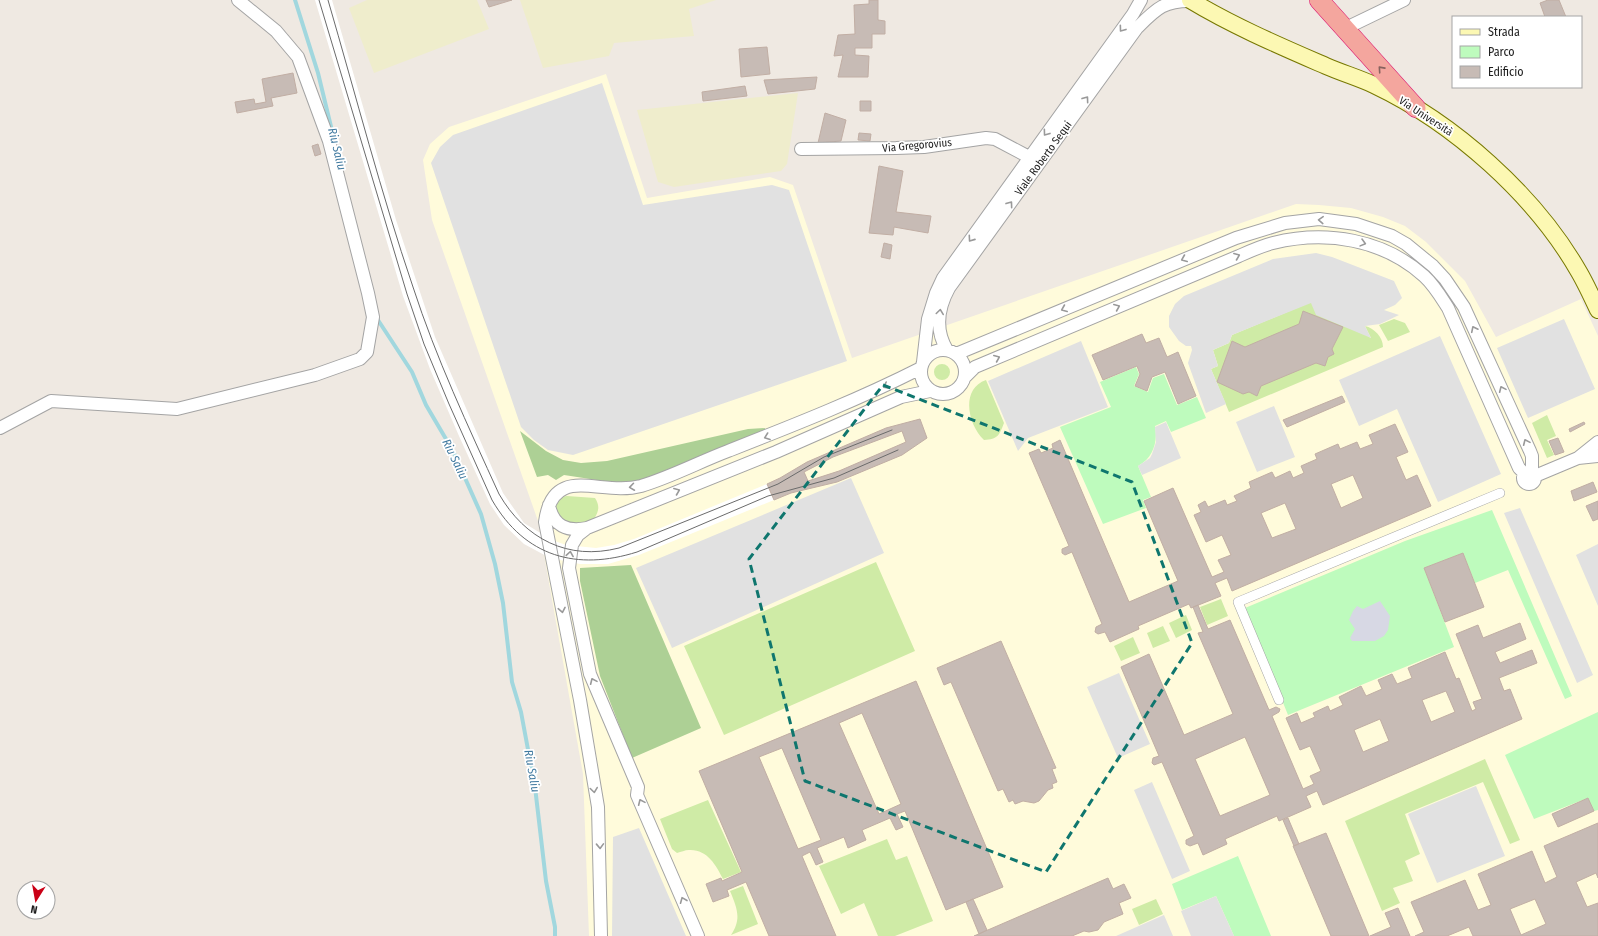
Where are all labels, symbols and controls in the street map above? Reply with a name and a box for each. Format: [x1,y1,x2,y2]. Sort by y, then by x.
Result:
legend [1452,16,1582,88]
one-way arrow [1120,24,1127,31]
text: Strada [1488,25,1520,39]
text: Parco [1488,45,1515,59]
text: Edificio [1488,65,1524,79]
one-way arrow [1379,66,1386,73]
street label: Via Università [1396,94,1455,139]
one-way arrow [1081,96,1089,103]
street label: Viale Roberto Sequi [1012,119,1075,198]
water label: Riu Saliu [325,126,349,172]
one-way arrow [1043,129,1051,136]
street label: Via Gregorovius [882,136,953,155]
one-way arrow [1005,201,1013,208]
one-way arrow [1318,216,1324,225]
one-way arrow [968,235,976,242]
one-way arrow [1360,238,1367,247]
one-way arrow [1233,253,1240,261]
one-way arrow [1181,255,1188,263]
one-way arrow [1113,304,1121,312]
one-way arrow [1061,305,1068,313]
one-way arrow [935,309,944,316]
one-way arrow [1471,326,1479,334]
one-way arrow [994,354,1001,362]
one-way arrow [883,381,890,388]
one-way arrow [1499,385,1507,393]
one-way arrow [763,432,770,440]
water label: Riu Saliu [439,437,471,481]
one-way arrow [1523,439,1531,447]
one-way arrow [629,482,635,491]
one-way arrow [674,487,681,495]
one-way arrow [566,551,574,558]
one-way arrow [558,607,566,613]
one-way arrow [590,678,598,685]
water label: Riu Saliu [521,749,543,793]
one-way arrow [589,787,598,793]
one-way arrow [637,798,645,805]
one-way arrow [596,843,604,849]
north arrow [16,880,56,920]
one-way arrow [680,897,688,904]
text: N [30,902,39,916]

